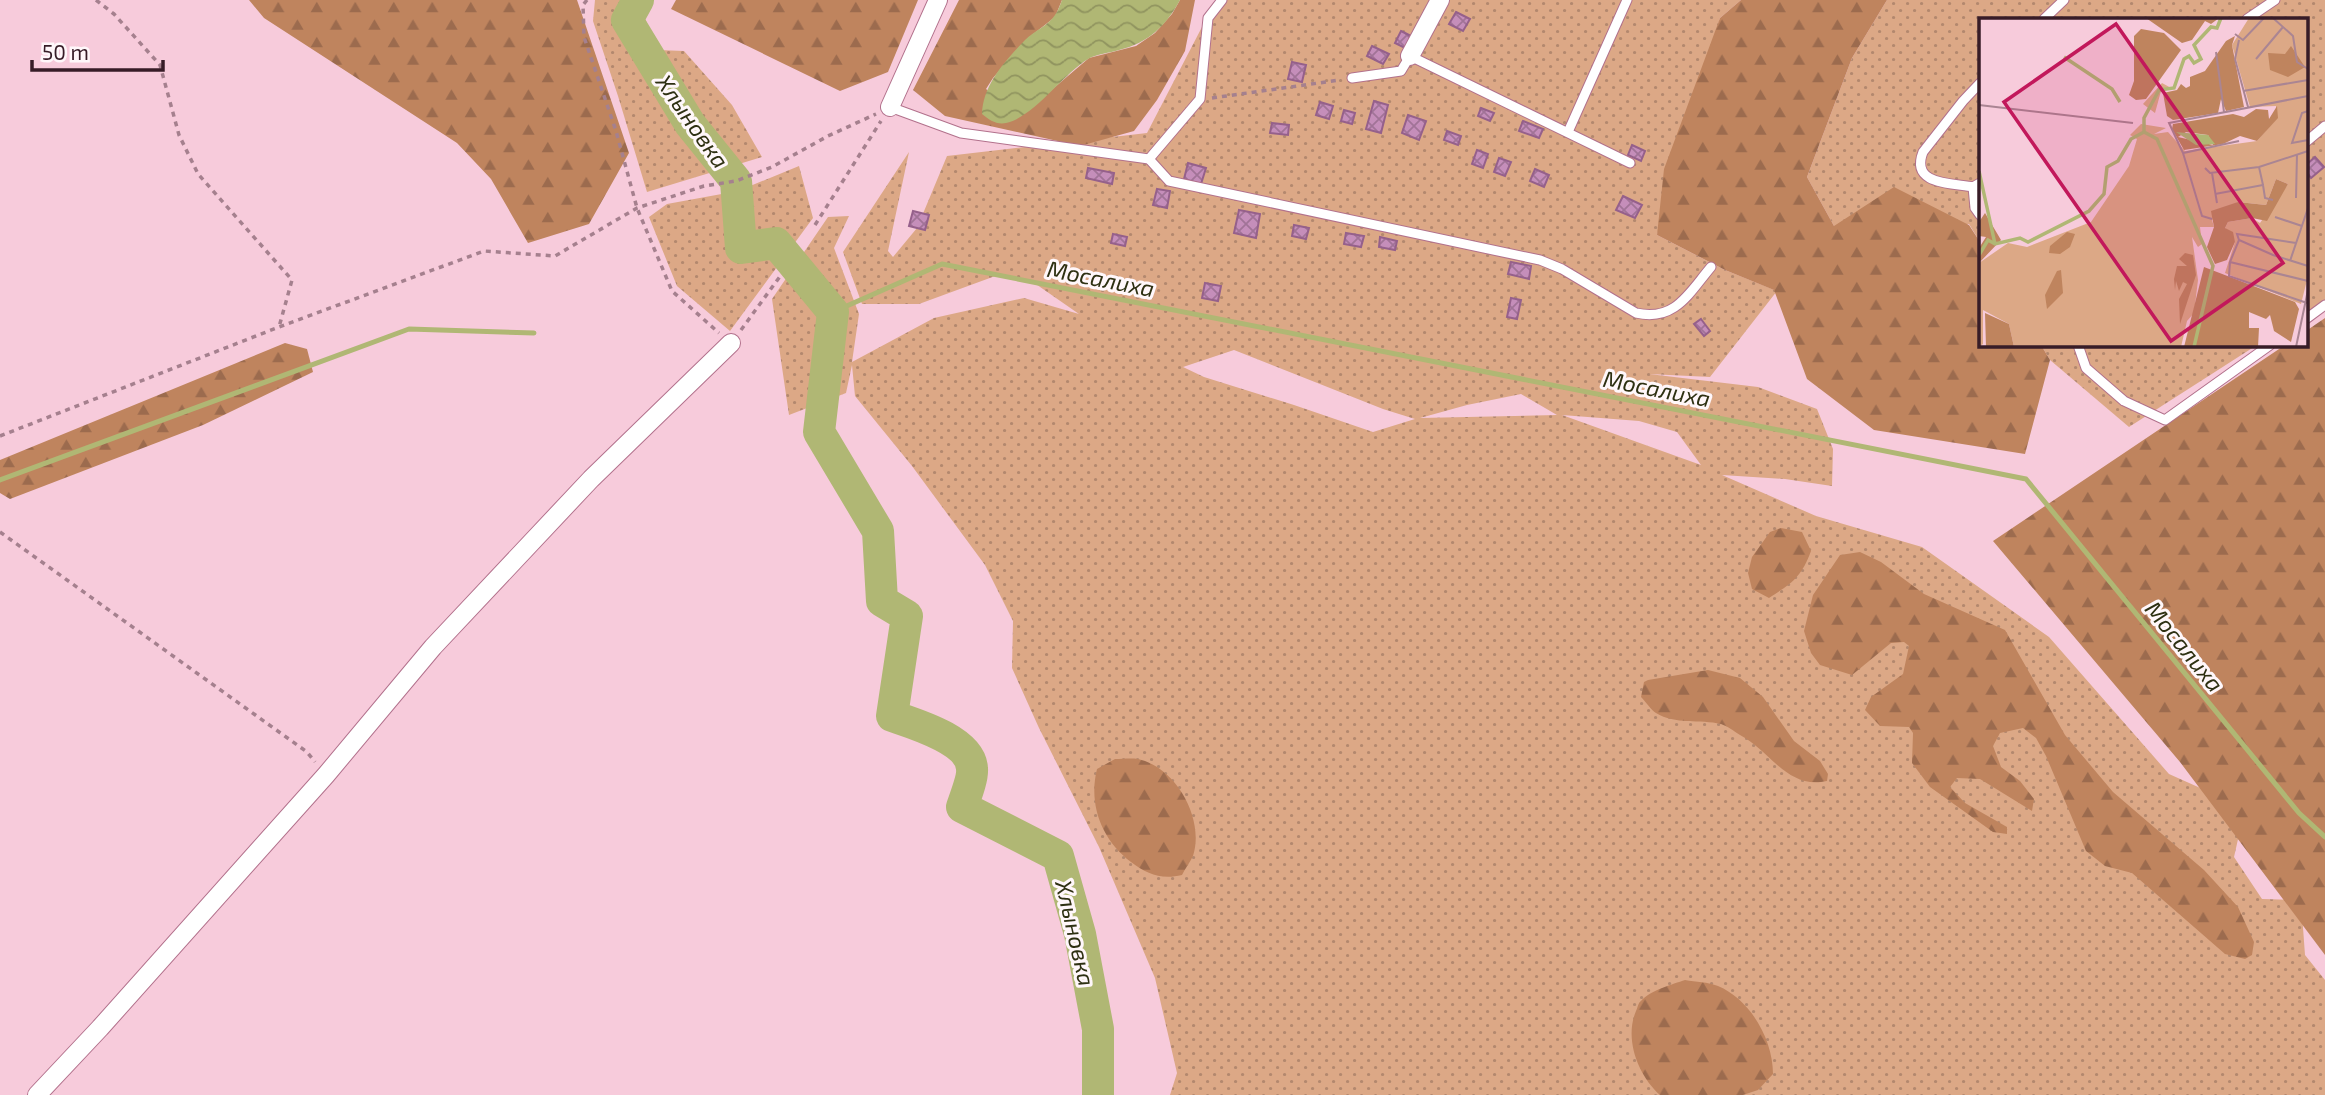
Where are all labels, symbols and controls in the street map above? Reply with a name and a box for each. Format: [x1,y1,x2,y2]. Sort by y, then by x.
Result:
inset map [1979,18,2308,346]
scale bar [32,28,163,72]
text: 50 m [42,39,89,64]
water label: Хлыновка [650,68,735,173]
water label: Мосалиха [1045,254,1157,302]
water label: Мосалиха [1601,364,1713,412]
water label: Мосалиха [2140,595,2230,697]
water label: Хлыновка [1050,876,1102,989]

